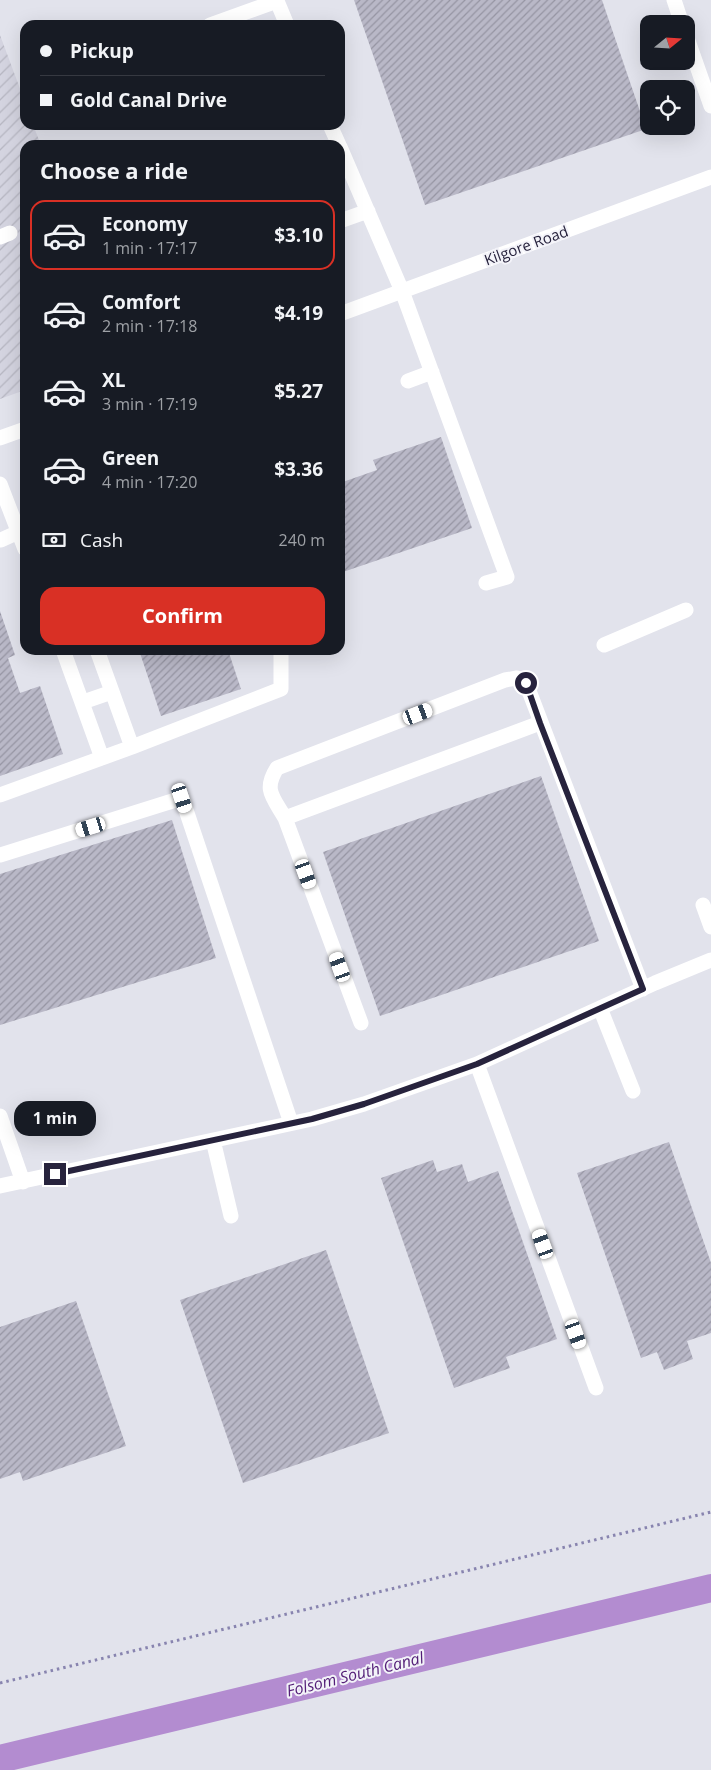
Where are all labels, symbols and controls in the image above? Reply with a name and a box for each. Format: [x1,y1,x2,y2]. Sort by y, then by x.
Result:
north arrow [640,15,695,70]
map controls [640,15,695,135]
text: Pickup [70,38,134,64]
button: locate [640,80,695,135]
text: Gold Canal Drive [70,87,227,113]
text: Choose a ride [40,155,188,185]
text: Economy [102,211,188,237]
icon: car [42,213,87,258]
street label: Kilgore Road [481,221,571,269]
text: $3.10 [274,222,323,248]
text: 1 min · 17:17 [102,237,197,259]
text: Comfort [102,289,181,315]
icon: car [42,291,87,336]
text: $4.19 [274,300,323,326]
text: 2 min · 17:18 [102,315,197,337]
text: XL [102,367,125,393]
icon: car [42,369,87,414]
text: $5.27 [274,378,323,404]
text: 3 min · 17:19 [102,393,197,415]
text: Green [102,445,159,471]
icon: car [42,447,87,492]
text: $3.36 [274,456,323,482]
text: 4 min · 17:20 [102,471,197,493]
icon: cash [40,526,68,554]
text: Cash [80,527,123,553]
text: 240 m [279,529,325,551]
button: Confirm [40,587,325,645]
route start [515,672,537,694]
car [401,702,434,726]
car [170,781,193,815]
car [74,815,107,839]
car [293,857,318,891]
car [327,950,352,984]
callout: 1 min [14,1102,96,1136]
text: 1 min [33,1107,77,1129]
route end [44,1163,66,1185]
car [530,1227,555,1261]
car [563,1317,588,1351]
water label: Folsom South Canal [284,1646,427,1702]

